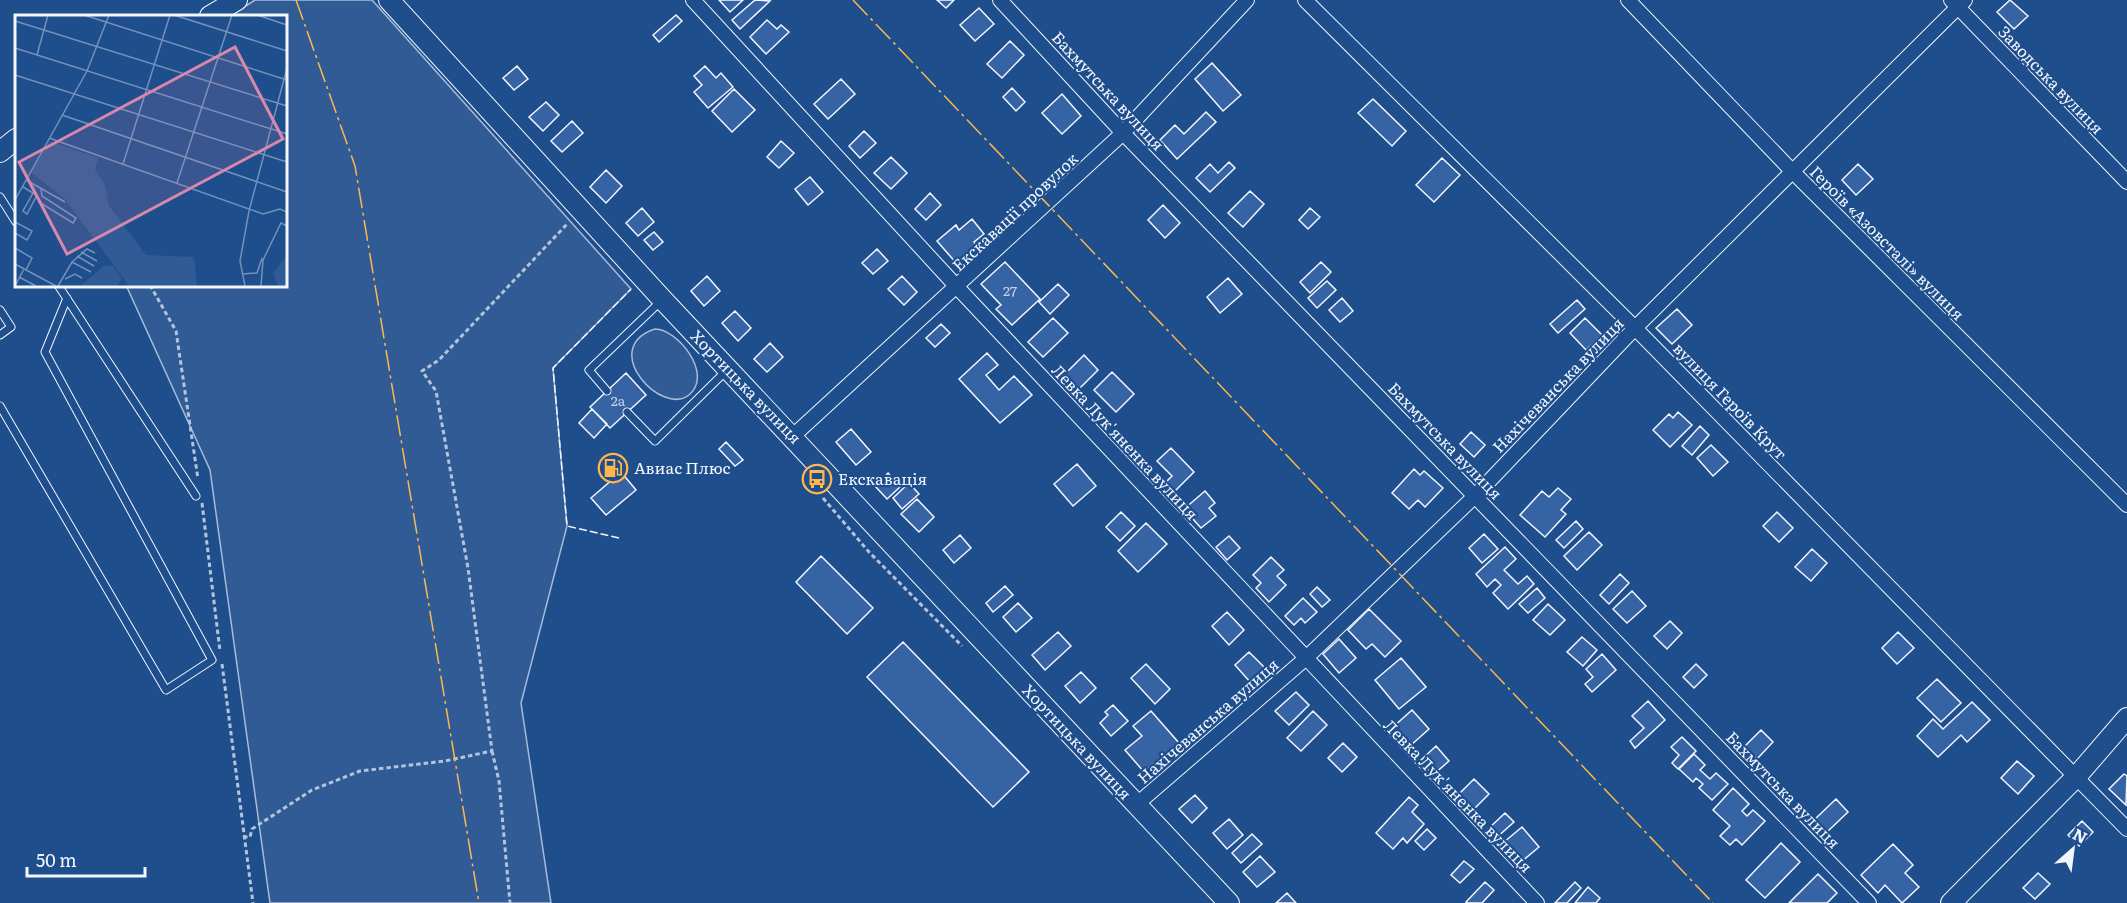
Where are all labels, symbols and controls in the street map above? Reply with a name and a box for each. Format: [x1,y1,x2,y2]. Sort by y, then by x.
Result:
inset map [15,15,286,286]
street label: Заводська вулиця [1994,20,2110,139]
street label: Бахмутська вулиця [1047,25,1170,155]
street label: Екскавації провулок [946,146,1083,276]
street label: Героїв «Азовсталі» вулиця [1805,160,1970,325]
house number: 27 [1003,280,1017,300]
street label: Нахічеванська вулиця [1486,311,1629,458]
street label: Хортицька вулиця [686,324,808,449]
street label: вулиця Героїв Крут [1668,336,1793,464]
street label: Левка Лук'яненка вулиця [1047,358,1205,525]
street label: Бахмутська вулиця [1383,376,1508,505]
house number: 2а [611,390,626,410]
fuel station icon: Авиас Плюс [597,452,629,484]
place label: Авиас Плюс [634,455,731,479]
bus stop icon: Екскавація [801,463,833,495]
place label: Екскавація [838,466,927,490]
street label: Нахічеванська вулиця [1131,652,1283,788]
street label: Хортицька вулиця [1018,678,1138,804]
street label: Левка Лук'яненка вулиця [1379,713,1539,878]
street label: Бахмутська вулиця [1721,725,1846,854]
north arrow [2043,819,2103,879]
text: N [2069,821,2092,849]
scale bar [27,840,146,878]
text: 50 m [36,846,77,873]

